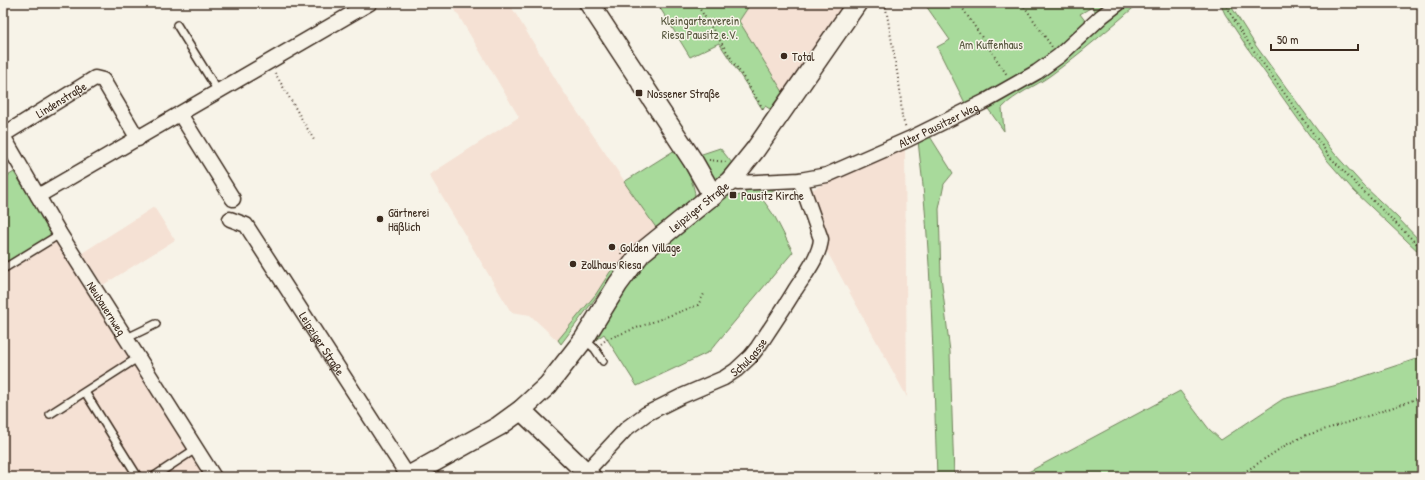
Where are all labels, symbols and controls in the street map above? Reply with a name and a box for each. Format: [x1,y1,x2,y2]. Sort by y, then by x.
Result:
park label: Kleingartenverein Riesa Pausitz e.V. [661,12,739,43]
scale bar [1271,26,1358,52]
text: 50 m [1277,31,1298,48]
park label: Am Kuffenhaus [959,36,1023,53]
place label: Total [792,48,815,65]
marker: Total [779,51,789,61]
street label: Lindenstraße [32,77,90,121]
place label: Nossener Straße [647,85,720,102]
marker: Nossener Straße [634,88,644,98]
street label: Alter Pausitzer Weg [896,98,981,151]
street label: Leipziger Straße [665,177,732,236]
place label: Pausitz Kirche [741,187,804,204]
marker: Pausitz Kirche [728,190,738,200]
place label: Gärtnerei Häßlich [388,204,430,235]
marker: Gärtnerei Häßlich [375,214,385,224]
place label: Golden Village [620,239,681,256]
marker: Golden Village [607,242,617,252]
place label: Zollhaus Riesa [581,256,642,273]
marker: Zollhaus Riesa [568,259,578,269]
street label: Neubauernweg [83,278,130,338]
street label: Leipziger Straße [296,308,349,379]
street label: Schulgasse [726,334,770,380]

